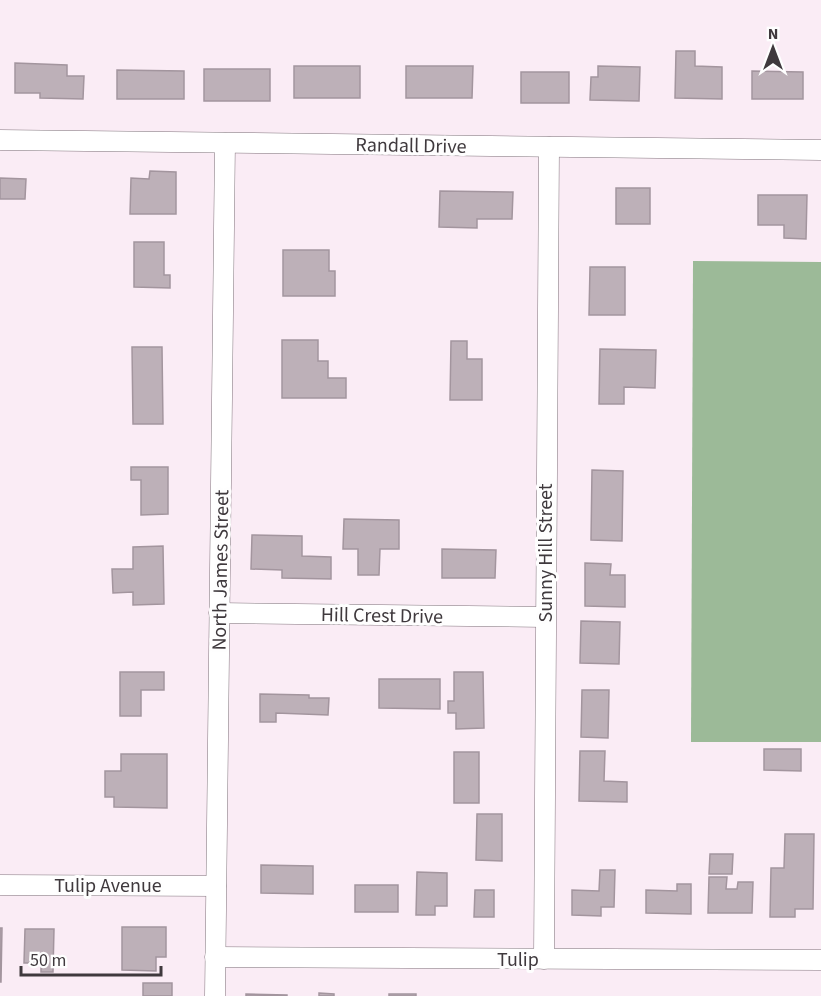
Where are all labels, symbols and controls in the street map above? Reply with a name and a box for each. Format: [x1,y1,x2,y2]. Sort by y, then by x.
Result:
north arrow [743,18,803,78]
text: N [768,23,778,45]
street label: Randall Drive [355,131,467,161]
street label: Sunny Hill Street [532,483,560,623]
street label: North James Street [206,489,236,651]
street label: Hill Crest Drive [321,601,443,631]
street label: Tulip Avenue [54,872,162,900]
scale bar [21,939,160,977]
street label: Tulip [497,946,539,974]
text: 50 m [30,948,66,973]

